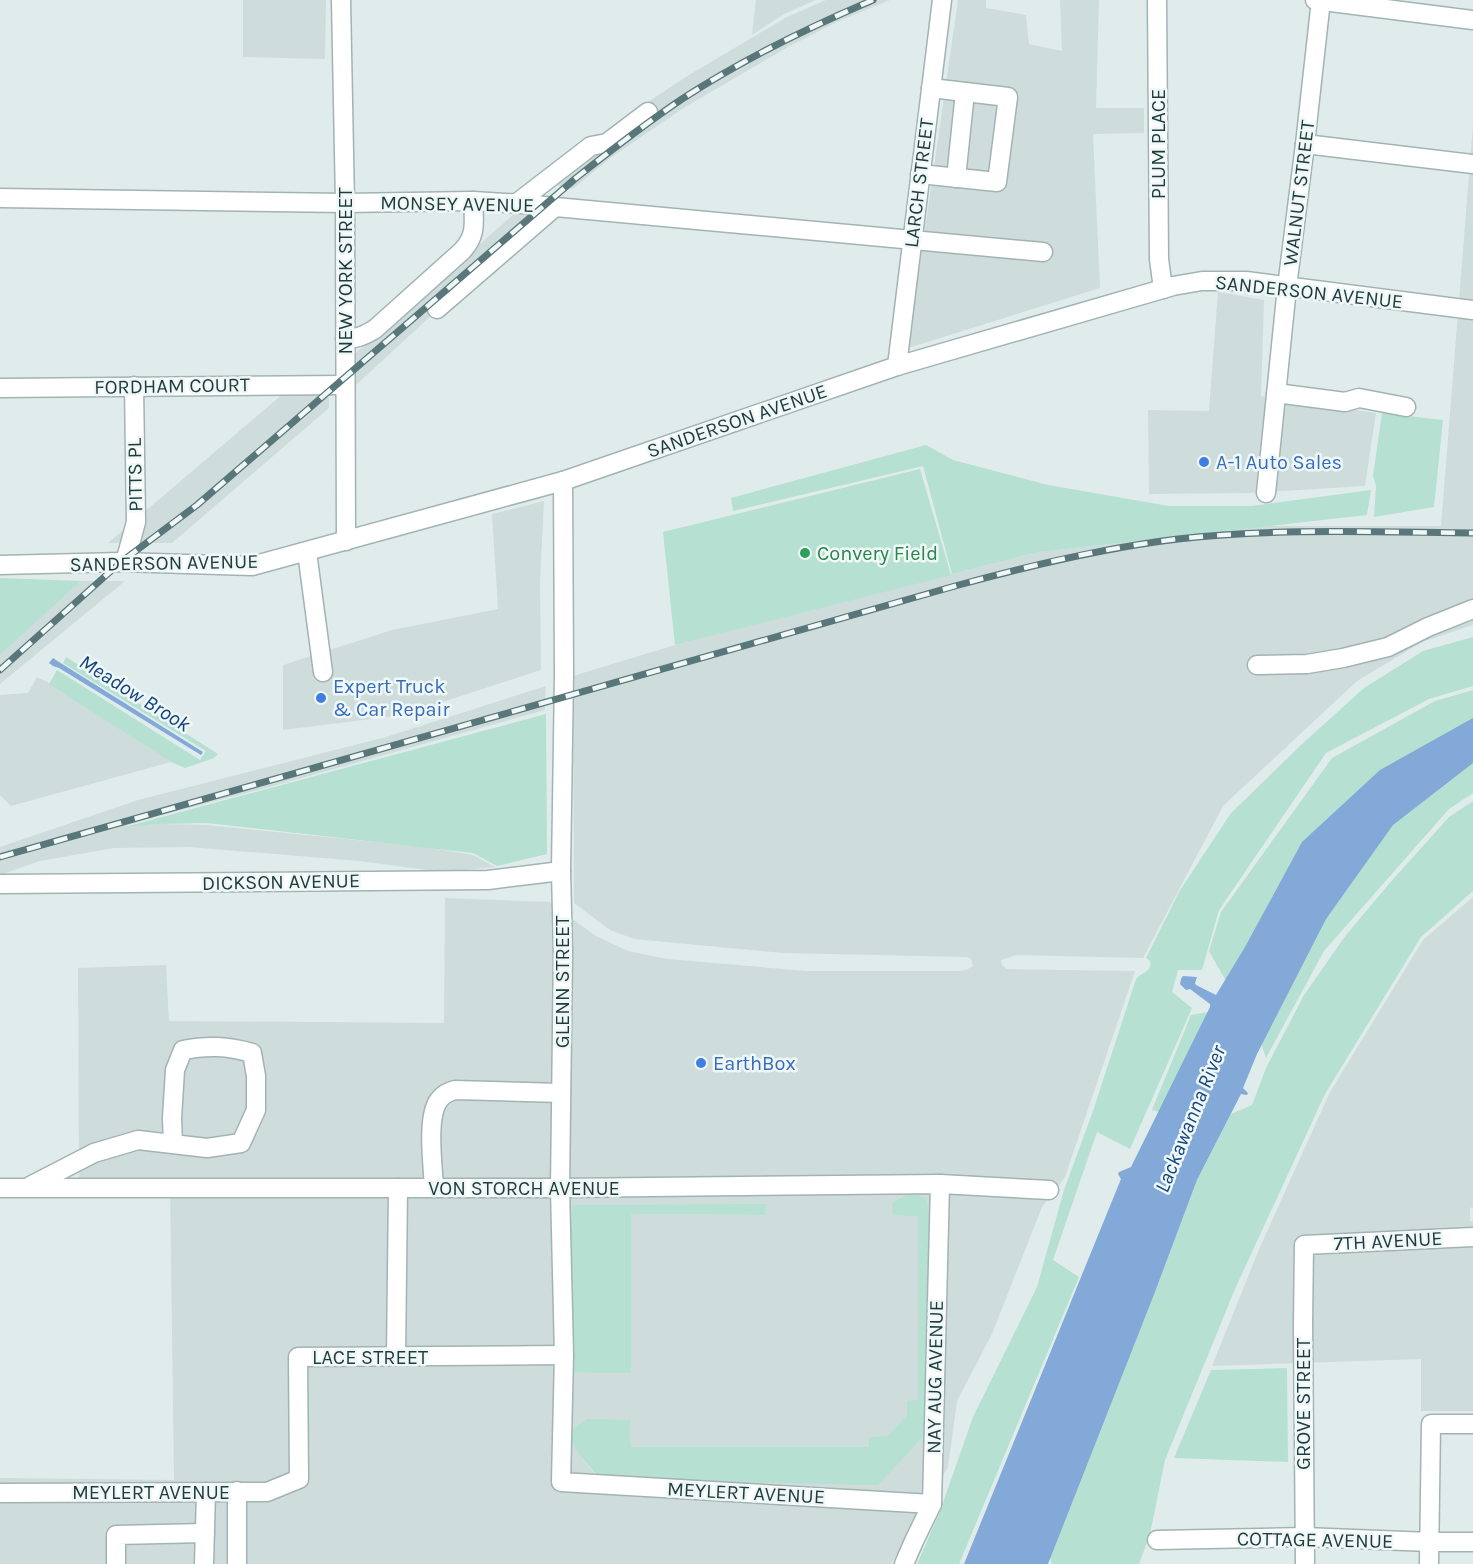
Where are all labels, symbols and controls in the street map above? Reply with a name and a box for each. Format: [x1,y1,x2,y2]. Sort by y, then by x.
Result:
street label: PLUM PLACE [1147,89,1170,199]
street label: LARCH STREET [900,117,938,249]
street label: WALNUT STREET [1279,119,1319,267]
street label: NEW YORK STREET [334,187,357,355]
street label: MONSEY AVENUE [380,191,534,217]
street label: SANDERSON AVENUE [1214,271,1404,313]
street label: FORDHAM COURT [94,373,250,399]
street label: SANDERSON AVENUE [644,379,830,463]
street label: PITTS PL [123,437,147,512]
place label: A-1 Auto Sales [1216,451,1342,474]
marker: A-1 Auto Sales [1197,455,1211,469]
place label: Convery Field [817,542,938,565]
marker: Convery Field [798,546,812,560]
street label: SANDERSON AVENUE [69,550,259,576]
water label: Meadow Brook [75,649,195,737]
place label: Expert Truck & Car Repair [333,675,450,721]
marker: Expert Truck & Car Repair [314,691,328,705]
street label: DICKSON AVENUE [202,869,360,895]
street label: GLENN STREET [551,916,574,1048]
water label: Lackawanna River [1150,1041,1231,1196]
place label: EarthBox [713,1052,796,1075]
marker: EarthBox [694,1056,708,1070]
street label: VON STORCH AVENUE [428,1177,620,1200]
street label: 7TH AVENUE [1333,1227,1443,1255]
street label: NAY AUG AVENUE [922,1300,948,1454]
street label: GROVE STREET [1292,1338,1315,1470]
street label: LACE STREET [312,1346,428,1369]
street label: MEYLERT AVENUE [666,1477,826,1509]
street label: MEYLERT AVENUE [72,1481,230,1504]
street label: COTTAGE AVENUE [1237,1527,1393,1553]

